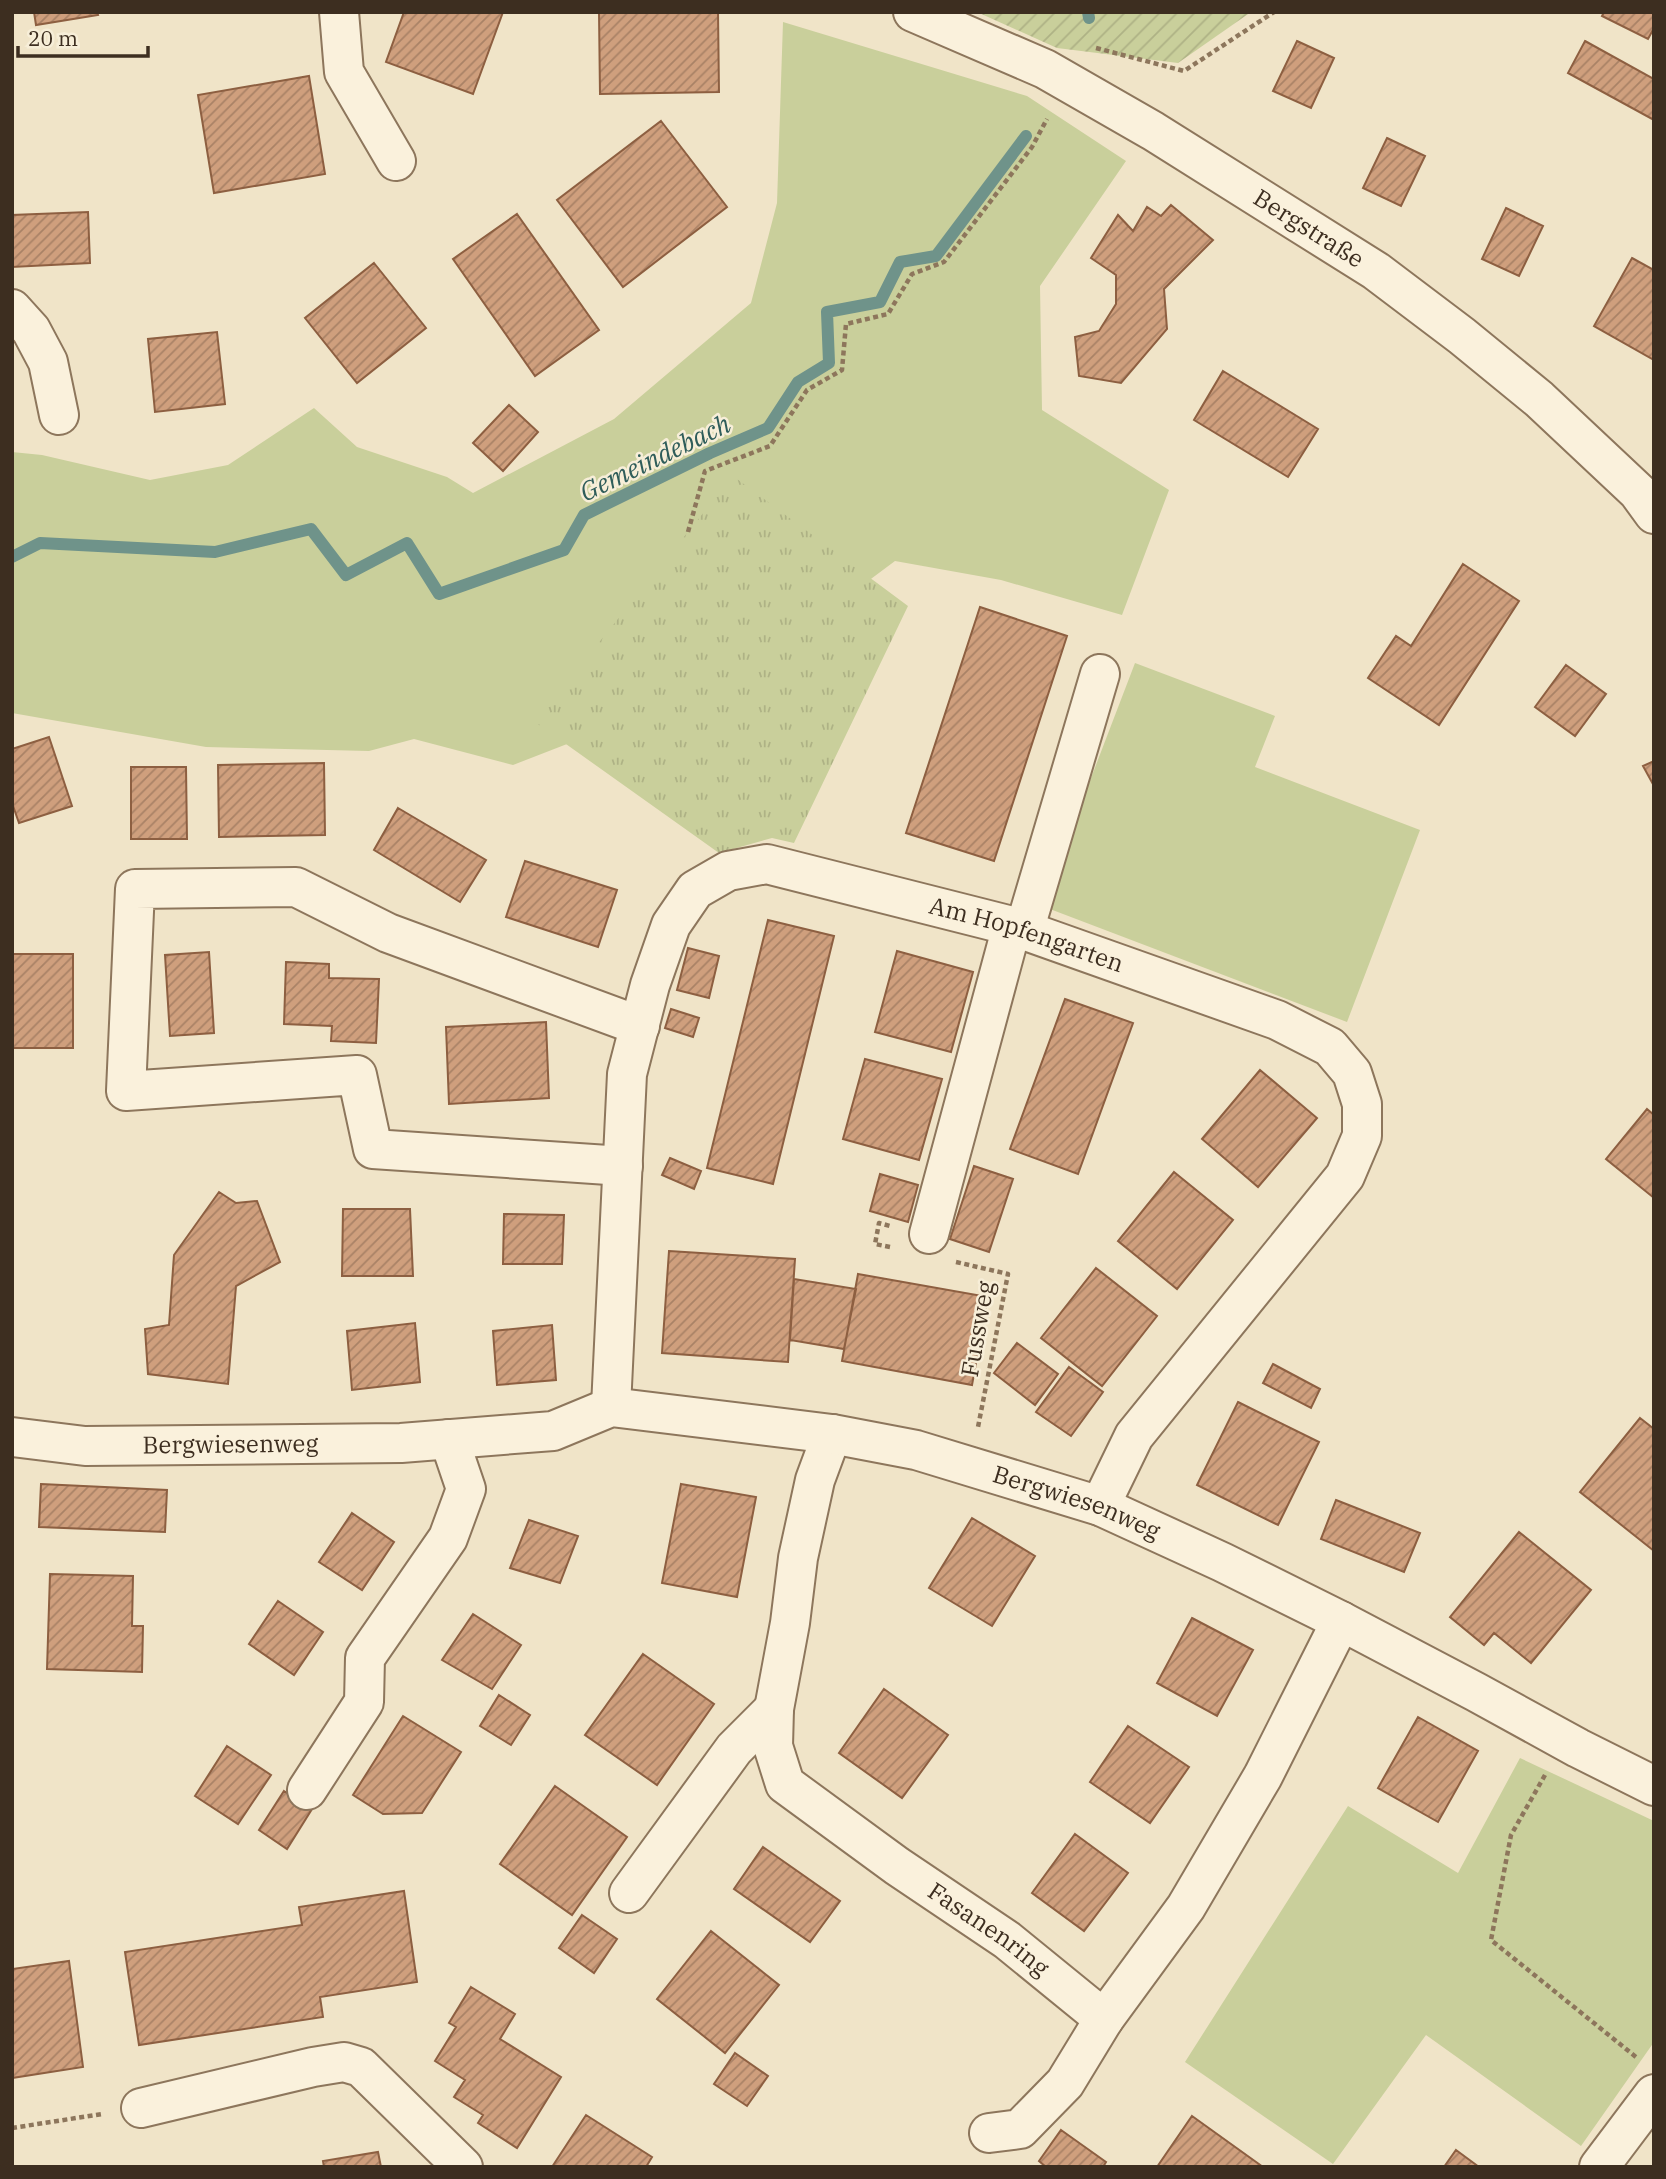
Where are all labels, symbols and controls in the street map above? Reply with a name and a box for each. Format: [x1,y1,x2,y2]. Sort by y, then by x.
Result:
scale bar [18,14,147,58]
text: 20 m [28,24,78,52]
street label: Bergstraße [1248,181,1370,275]
water label: Gemeindebach [573,406,736,508]
street label: Am Hopfengarten [926,889,1128,979]
street label: Fussweg [953,1278,1001,1379]
street label: Bergwiesenweg [142,1427,319,1460]
street label: Bergwiesenweg [989,1457,1166,1547]
street label: Fasanenring [922,1874,1057,1983]

